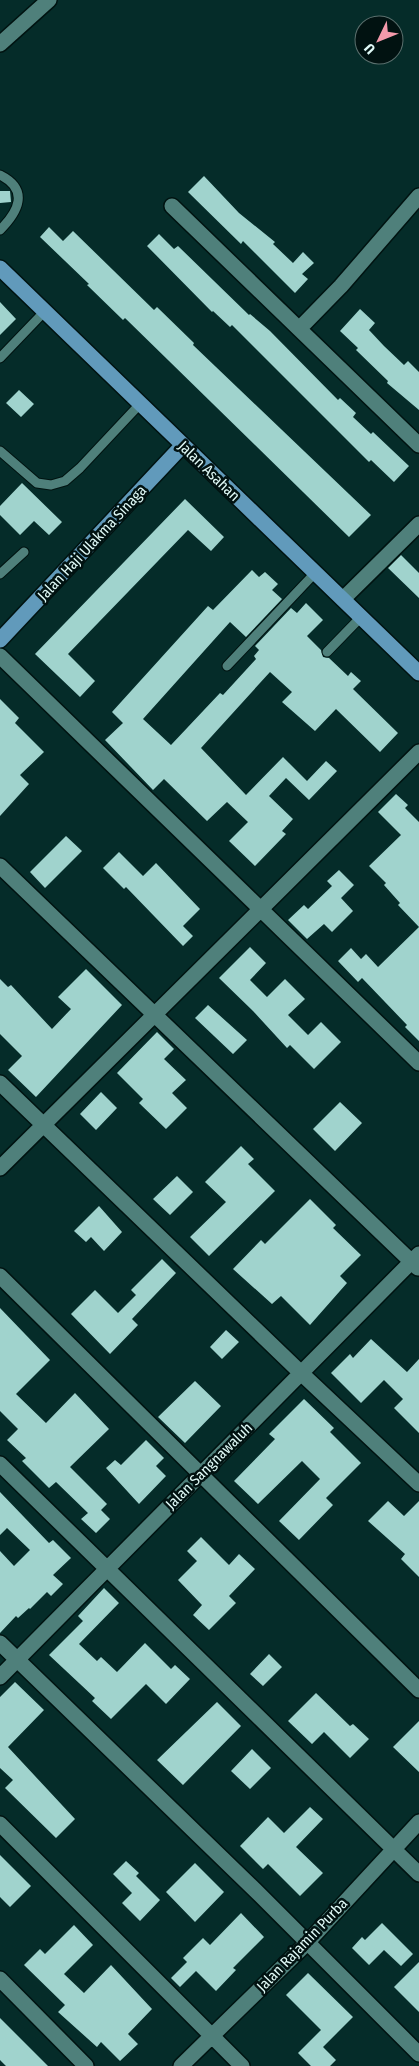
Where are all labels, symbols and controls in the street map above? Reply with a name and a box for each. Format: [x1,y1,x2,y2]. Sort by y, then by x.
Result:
north arrow [354,15,404,65]
text: U [361,40,379,57]
street label: Jalan Asahan [174,437,244,505]
street label: Jalan Haji Ulakma Sinaga [34,482,150,604]
street label: Jalan Sangnawaluh [162,1419,256,1513]
street label: Jalan Rajamin Purba [253,1895,351,1995]

